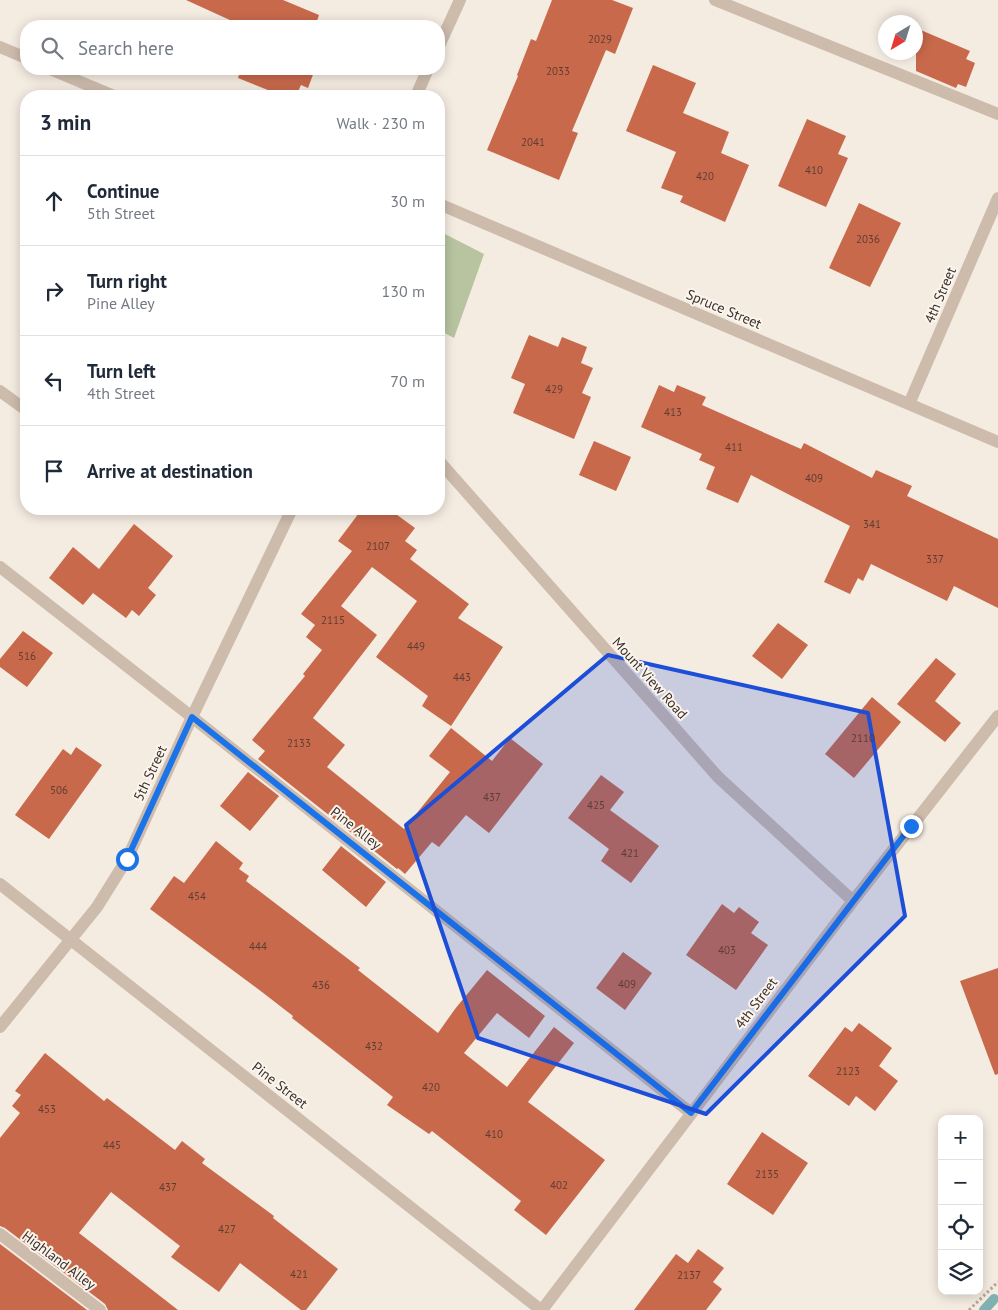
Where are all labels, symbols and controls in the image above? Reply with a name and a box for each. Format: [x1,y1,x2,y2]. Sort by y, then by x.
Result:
north arrow [878,15,923,60]
search box [20,20,445,75]
house number: 2029 [588,32,612,46]
icon: search [38,34,66,62]
text: Search here [78,36,174,60]
house number: 2033 [546,64,570,78]
text: 3 min [40,109,91,136]
text: Walk · 230 m [336,113,425,133]
house number: 2041 [521,135,545,149]
house number: 410 [805,163,823,177]
house number: 420 [696,169,714,183]
text: Continue [87,179,159,203]
icon: ahead [40,187,68,215]
text: 30 m [390,191,425,211]
text: 5th Street [87,203,155,223]
house number: 2036 [856,232,880,246]
street label: 4th Street [920,264,960,326]
text: Turn right [87,269,167,293]
icon: right [40,277,68,305]
text: 130 m [382,281,425,301]
street label: Spruce Street [684,285,765,333]
text: Pine Alley [87,293,155,313]
text: Turn left [87,359,156,383]
icon: left [40,367,68,395]
text: 70 m [390,371,425,391]
house number: 429 [545,382,563,396]
text: 4th Street [87,383,155,403]
house number: 413 [664,405,682,419]
house number: 411 [725,440,743,454]
icon: arrive [40,457,68,485]
text: Arrive at destination [87,459,253,483]
house number: 409 [805,471,823,485]
house number: 341 [863,517,881,531]
house number: 2107 [366,539,390,553]
house number: 337 [926,552,944,566]
house number: 2115 [321,613,345,627]
street label: Mount View Road [609,633,691,723]
house number: 449 [407,639,425,653]
house number: 516 [18,649,36,663]
house number: 443 [453,670,471,684]
house number: 2110 [851,731,875,745]
house number: 2133 [287,736,311,750]
street label: 5th Street [129,742,171,804]
house number: 506 [50,783,68,797]
house number: 437 [483,790,501,804]
house number: 425 [587,798,605,812]
street label: Pine Alley [327,803,385,854]
route end [900,815,923,838]
house number: 421 [621,846,639,860]
route start [116,848,139,871]
house number: 454 [188,889,206,903]
house number: 444 [249,939,267,953]
house number: 403 [718,943,736,957]
street label: 4th Street [731,974,781,1032]
house number: 409 [618,977,636,991]
house number: 436 [312,978,330,992]
house number: 432 [365,1039,383,1053]
street label: Pine Street [249,1058,312,1113]
house number: 2123 [836,1064,860,1078]
house number: 420 [422,1080,440,1094]
house number: 453 [38,1102,56,1116]
map controls [938,1115,983,1295]
button: + [938,1115,983,1160]
house number: 410 [485,1127,503,1141]
house number: 445 [103,1138,121,1152]
button: − [938,1160,983,1205]
house number: 2135 [755,1167,779,1181]
house number: 402 [550,1178,568,1192]
house number: 437 [159,1180,177,1194]
button: locate [938,1205,983,1250]
house number: 427 [218,1222,236,1236]
street label: Highland Alley [19,1226,100,1294]
button: layers [938,1250,983,1295]
house number: 421 [290,1267,308,1281]
house number: 2137 [677,1268,701,1282]

